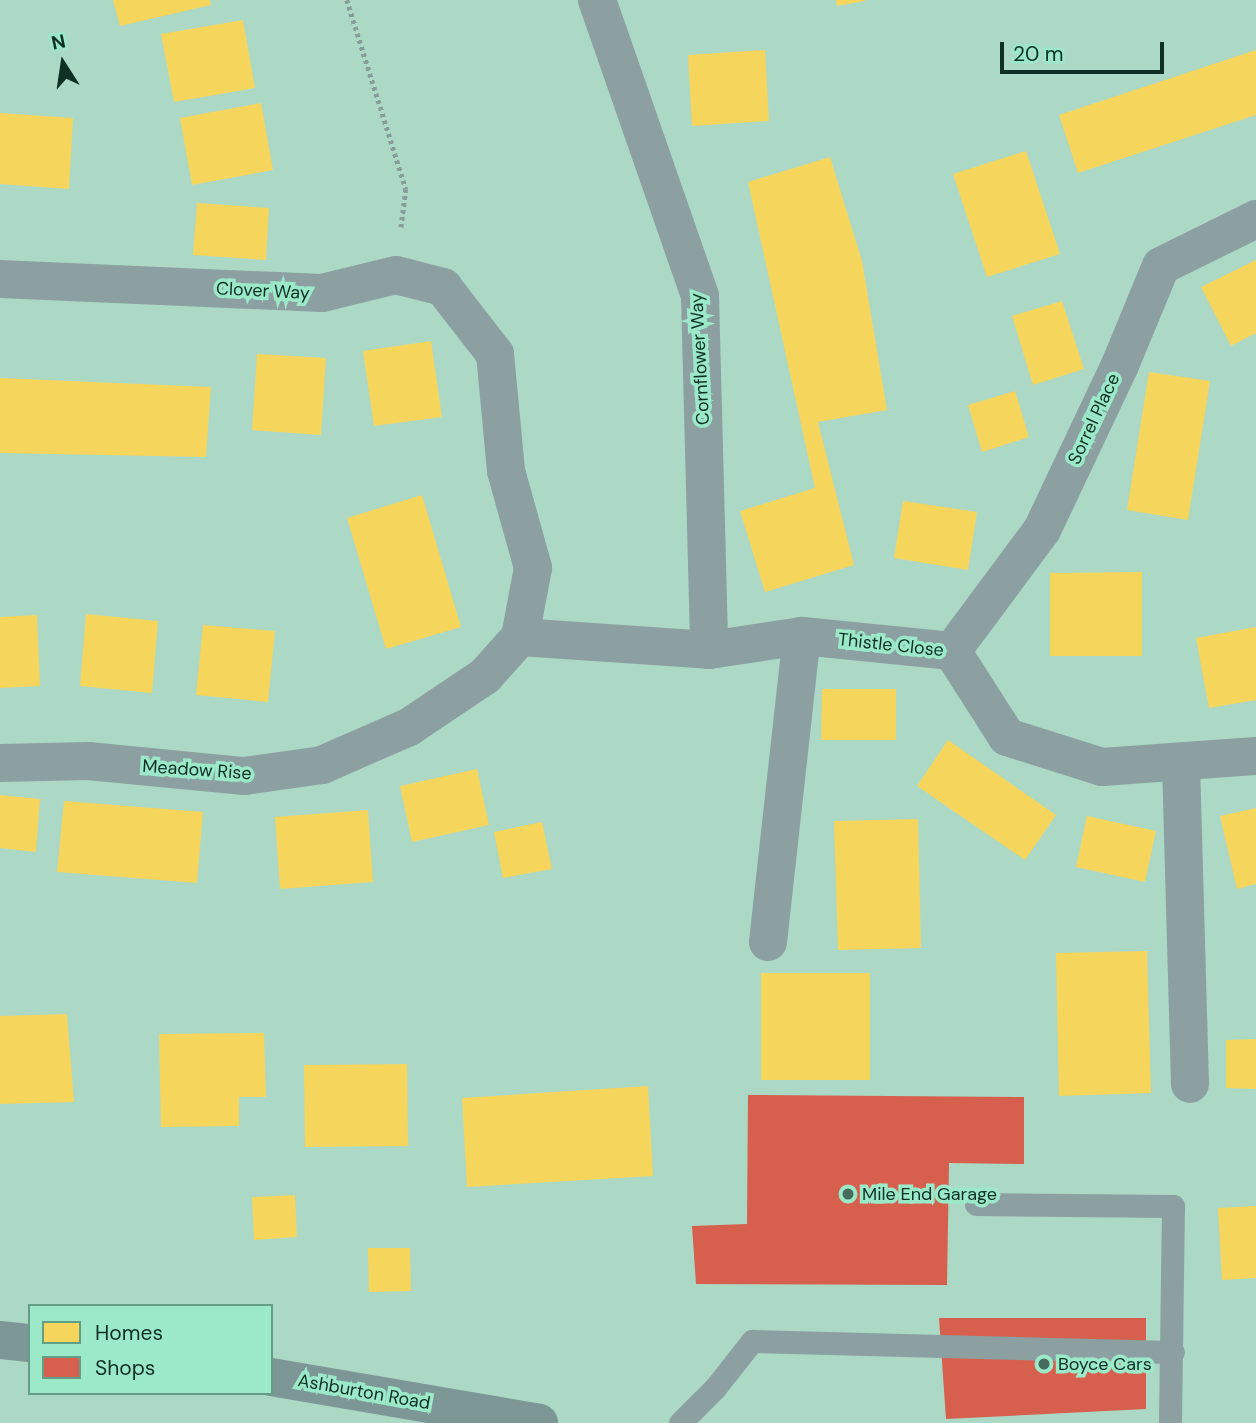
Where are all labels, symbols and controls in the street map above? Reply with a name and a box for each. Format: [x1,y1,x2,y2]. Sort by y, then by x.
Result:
north arrow [28,28,98,98]
text: N [49,28,68,56]
scale bar [1004,28,1168,72]
text: 20 m [1013,40,1064,68]
street label: Clover Way [216,278,310,304]
street label: Cornflower Way [686,292,714,426]
street label: Sorrel Place [1064,370,1124,468]
street label: Thistle Close [837,629,945,661]
street label: Meadow Rise [142,755,252,785]
place label: Mile End Garage [862,1183,997,1205]
marker: Mile End Garage [840,1186,856,1202]
legend [28,1304,273,1395]
text: Homes [95,1319,163,1347]
place label: Boyce Cars [1058,1353,1152,1375]
text: Shops [95,1354,155,1382]
marker: Boyce Cars [1036,1356,1052,1372]
street label: Ashburton Road [296,1370,432,1414]

